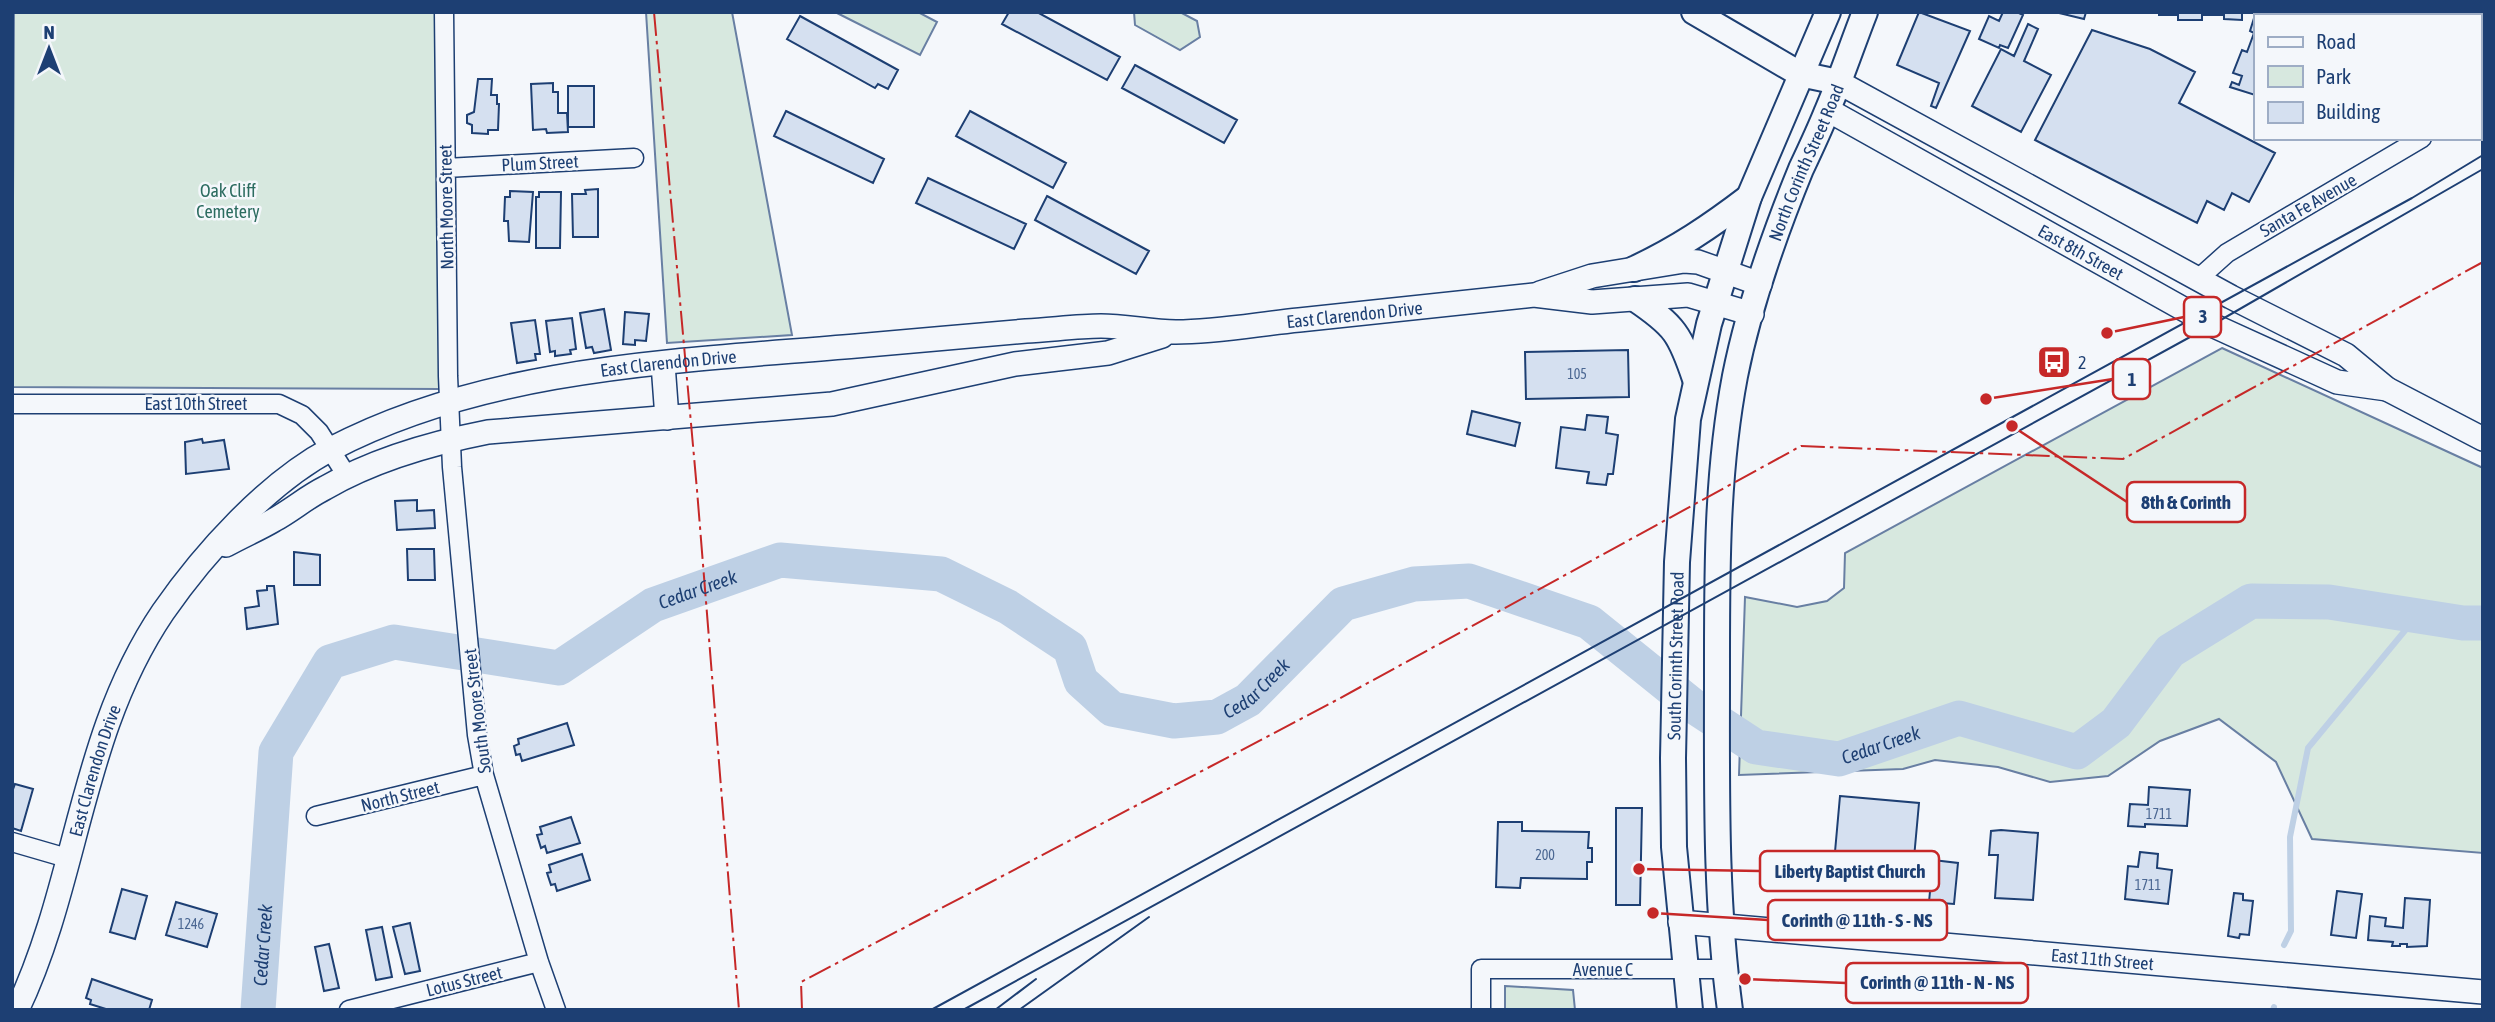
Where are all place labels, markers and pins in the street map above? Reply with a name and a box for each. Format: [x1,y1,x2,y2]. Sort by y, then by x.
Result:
callout: 3 [2184,297,2221,337]
bus stop icon: 2 [2035,343,2073,381]
place label: 2 [2078,352,2086,373]
callout: 1 [2113,359,2150,399]
callout: 8th & Corinth [2127,482,2245,522]
callout: Liberty Baptist Church [1760,851,1939,891]
callout: Corinth @ 11th - S - NS [1768,900,1947,940]
callout: Corinth @ 11th - N - NS [1846,963,2028,1003]

